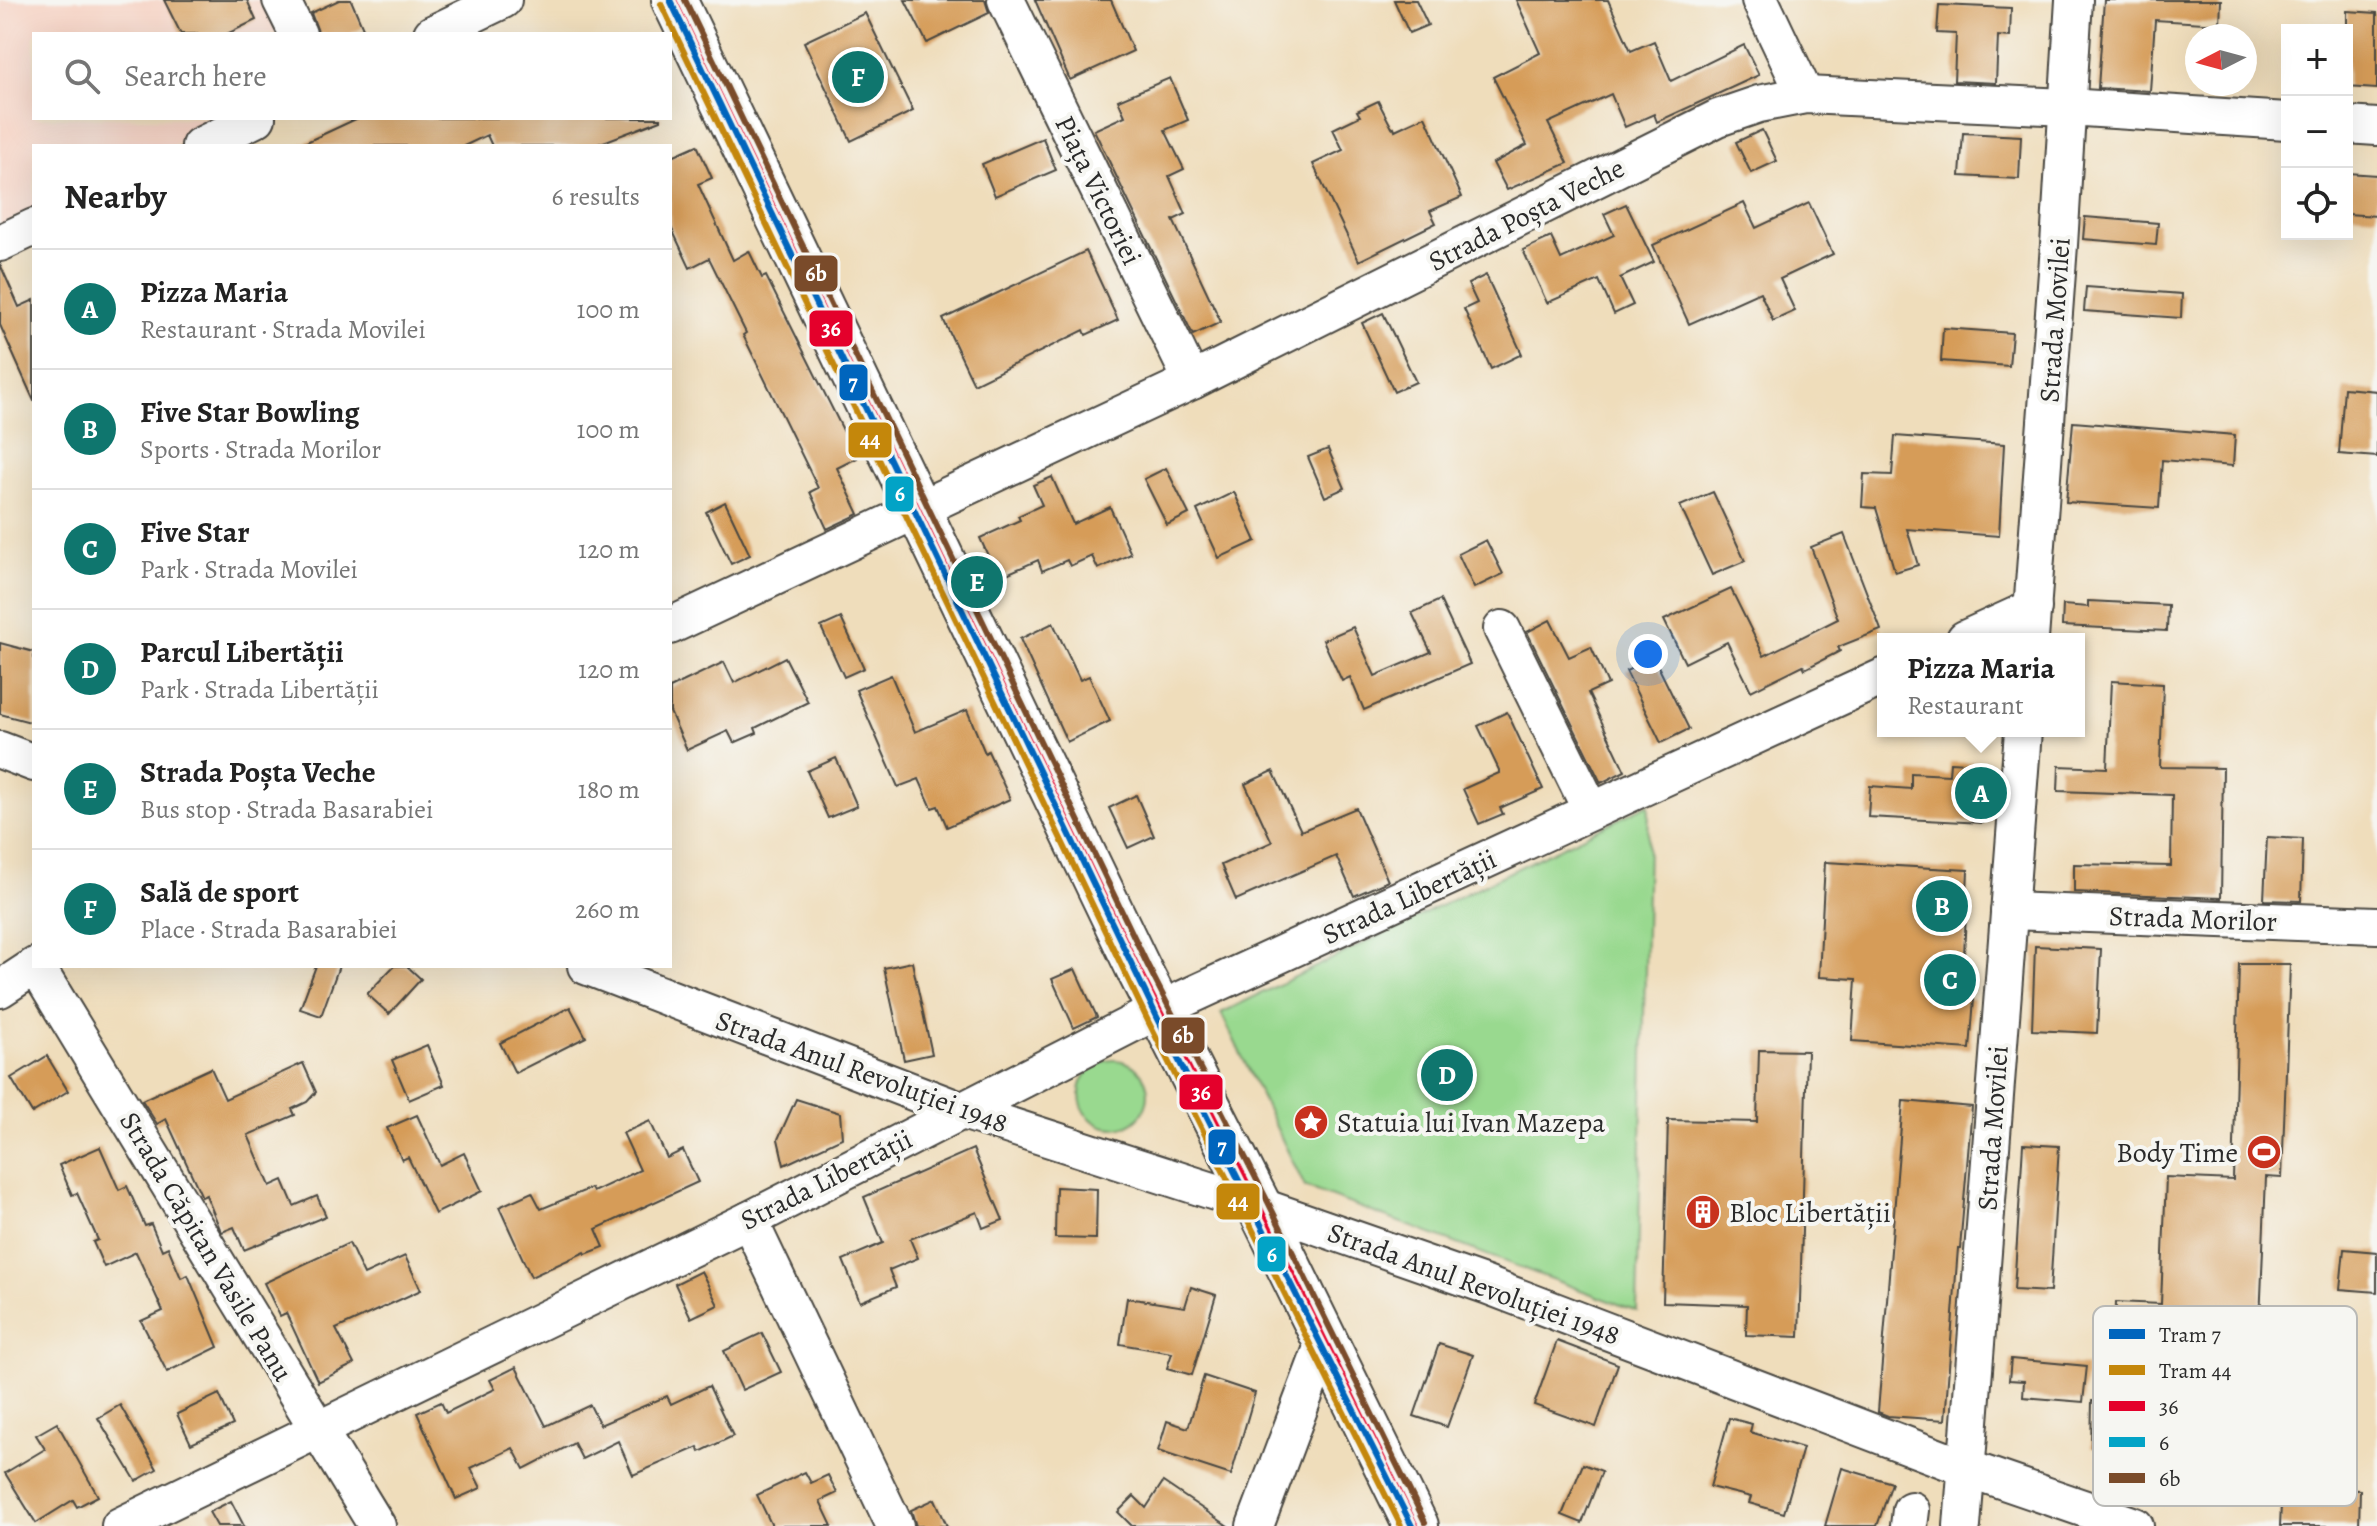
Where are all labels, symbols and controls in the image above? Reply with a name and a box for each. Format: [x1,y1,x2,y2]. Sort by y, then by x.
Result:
north arrow [2185,24,2257,96]
map controls [2281,24,2353,240]
button: + [2281,24,2353,96]
search box [32,32,672,120]
pin: F [832,47,884,107]
icon: search [60,54,104,98]
text: Search here [124,56,267,96]
button: − [2281,96,2353,168]
street label: Piața Victoriei [1046,109,1151,272]
street label: Strada Poșta Veche [1422,149,1631,281]
button: locate [2281,168,2353,240]
text: Nearby [64,173,167,220]
text: 6 results [552,179,640,214]
street label: Strada Movilei [2030,236,2080,404]
line badge: 6b [793,254,839,293]
text: 6b [805,259,827,289]
text: Pizza Maria [140,272,288,312]
text: A [82,292,98,327]
text: 100 m [577,292,640,327]
line badge: 36 [808,309,854,348]
text: Restaurant · Strada Movilei [140,312,426,347]
text: 36 [821,314,841,344]
line badge: 7 [838,363,869,402]
text: 7 [848,368,858,398]
text: Five Star Bowling [140,392,360,432]
text: B [82,412,98,447]
text: 100 m [577,412,640,447]
line badge: 44 [847,421,893,459]
text: 44 [860,425,880,455]
text: Sports · Strada Morilor [140,432,381,467]
line badge: 6 [884,475,915,513]
text: 6 [895,479,905,509]
text: Five Star [140,512,250,552]
text: C [82,532,98,567]
text: 120 m [578,532,640,567]
text: Park · Strada Movilei [140,552,358,587]
pin: E [951,552,1003,612]
text: Parcul Libertății [140,632,344,672]
popup [1877,633,2085,737]
your location [1628,634,1668,674]
text: Pizza Maria [1907,648,2055,688]
text: D [81,652,99,687]
text: 120 m [578,652,640,687]
text: Park · Strada Libertății [140,672,379,707]
text: Restaurant [1907,688,2024,723]
text: Strada Poșta Veche [140,752,376,792]
pin: A [1955,763,2007,823]
text: E [82,772,98,807]
text: 180 m [578,772,640,807]
text: Bus stop · Strada Basarabiei [140,792,433,827]
street label: Strada Libertății [1316,840,1503,954]
text: Sală de sport [140,872,299,912]
pin: B [1916,876,1968,936]
text: F [83,892,97,927]
text: 260 m [575,892,640,927]
street label: Strada Morilor [2108,897,2278,941]
text: Place · Strada Basarabiei [140,912,397,947]
pin: C [1924,950,1976,1010]
street label: Strada Anul Revoluției 1948 [710,1001,1013,1143]
line badge: 6b [1160,1016,1206,1055]
text: 6b [1172,1021,1194,1051]
street label: Strada Movilei [1968,1044,2018,1212]
pin: D [1421,1045,1473,1105]
line badge: 36 [1178,1073,1224,1111]
text: 36 [1191,1078,1211,1108]
place icon: Statuia lui Ivan Mazepa [1292,1103,1330,1141]
place label: Statuia lui Ivan Mazepa [1337,1104,1605,1142]
street label: Strada Căpitan Vasile Panu [111,1105,302,1389]
street label: Strada Libertății [734,1120,919,1240]
line badge: 7 [1207,1128,1237,1166]
text: 7 [1217,1132,1227,1162]
sports icon: Body Time [2245,1133,2283,1171]
place label: Body Time [2116,1134,2238,1172]
line badge: 44 [1215,1182,1261,1221]
text: 44 [1228,1187,1248,1217]
building icon: Bloc Libertății [1684,1193,1722,1231]
place label: Bloc Libertății [1729,1194,1891,1232]
street label: Strada Anul Revoluției 1948 [1322,1213,1625,1355]
line badge: 6 [1256,1235,1287,1273]
text: 6 [1267,1240,1277,1270]
legend [2093,1306,2357,1506]
text: Tram 7 [2159,1320,2221,1350]
text: Tram 44 [2159,1356,2231,1386]
text: 36 [2159,1392,2178,1422]
text: 6 [2159,1428,2169,1458]
text: 6b [2159,1464,2180,1494]

